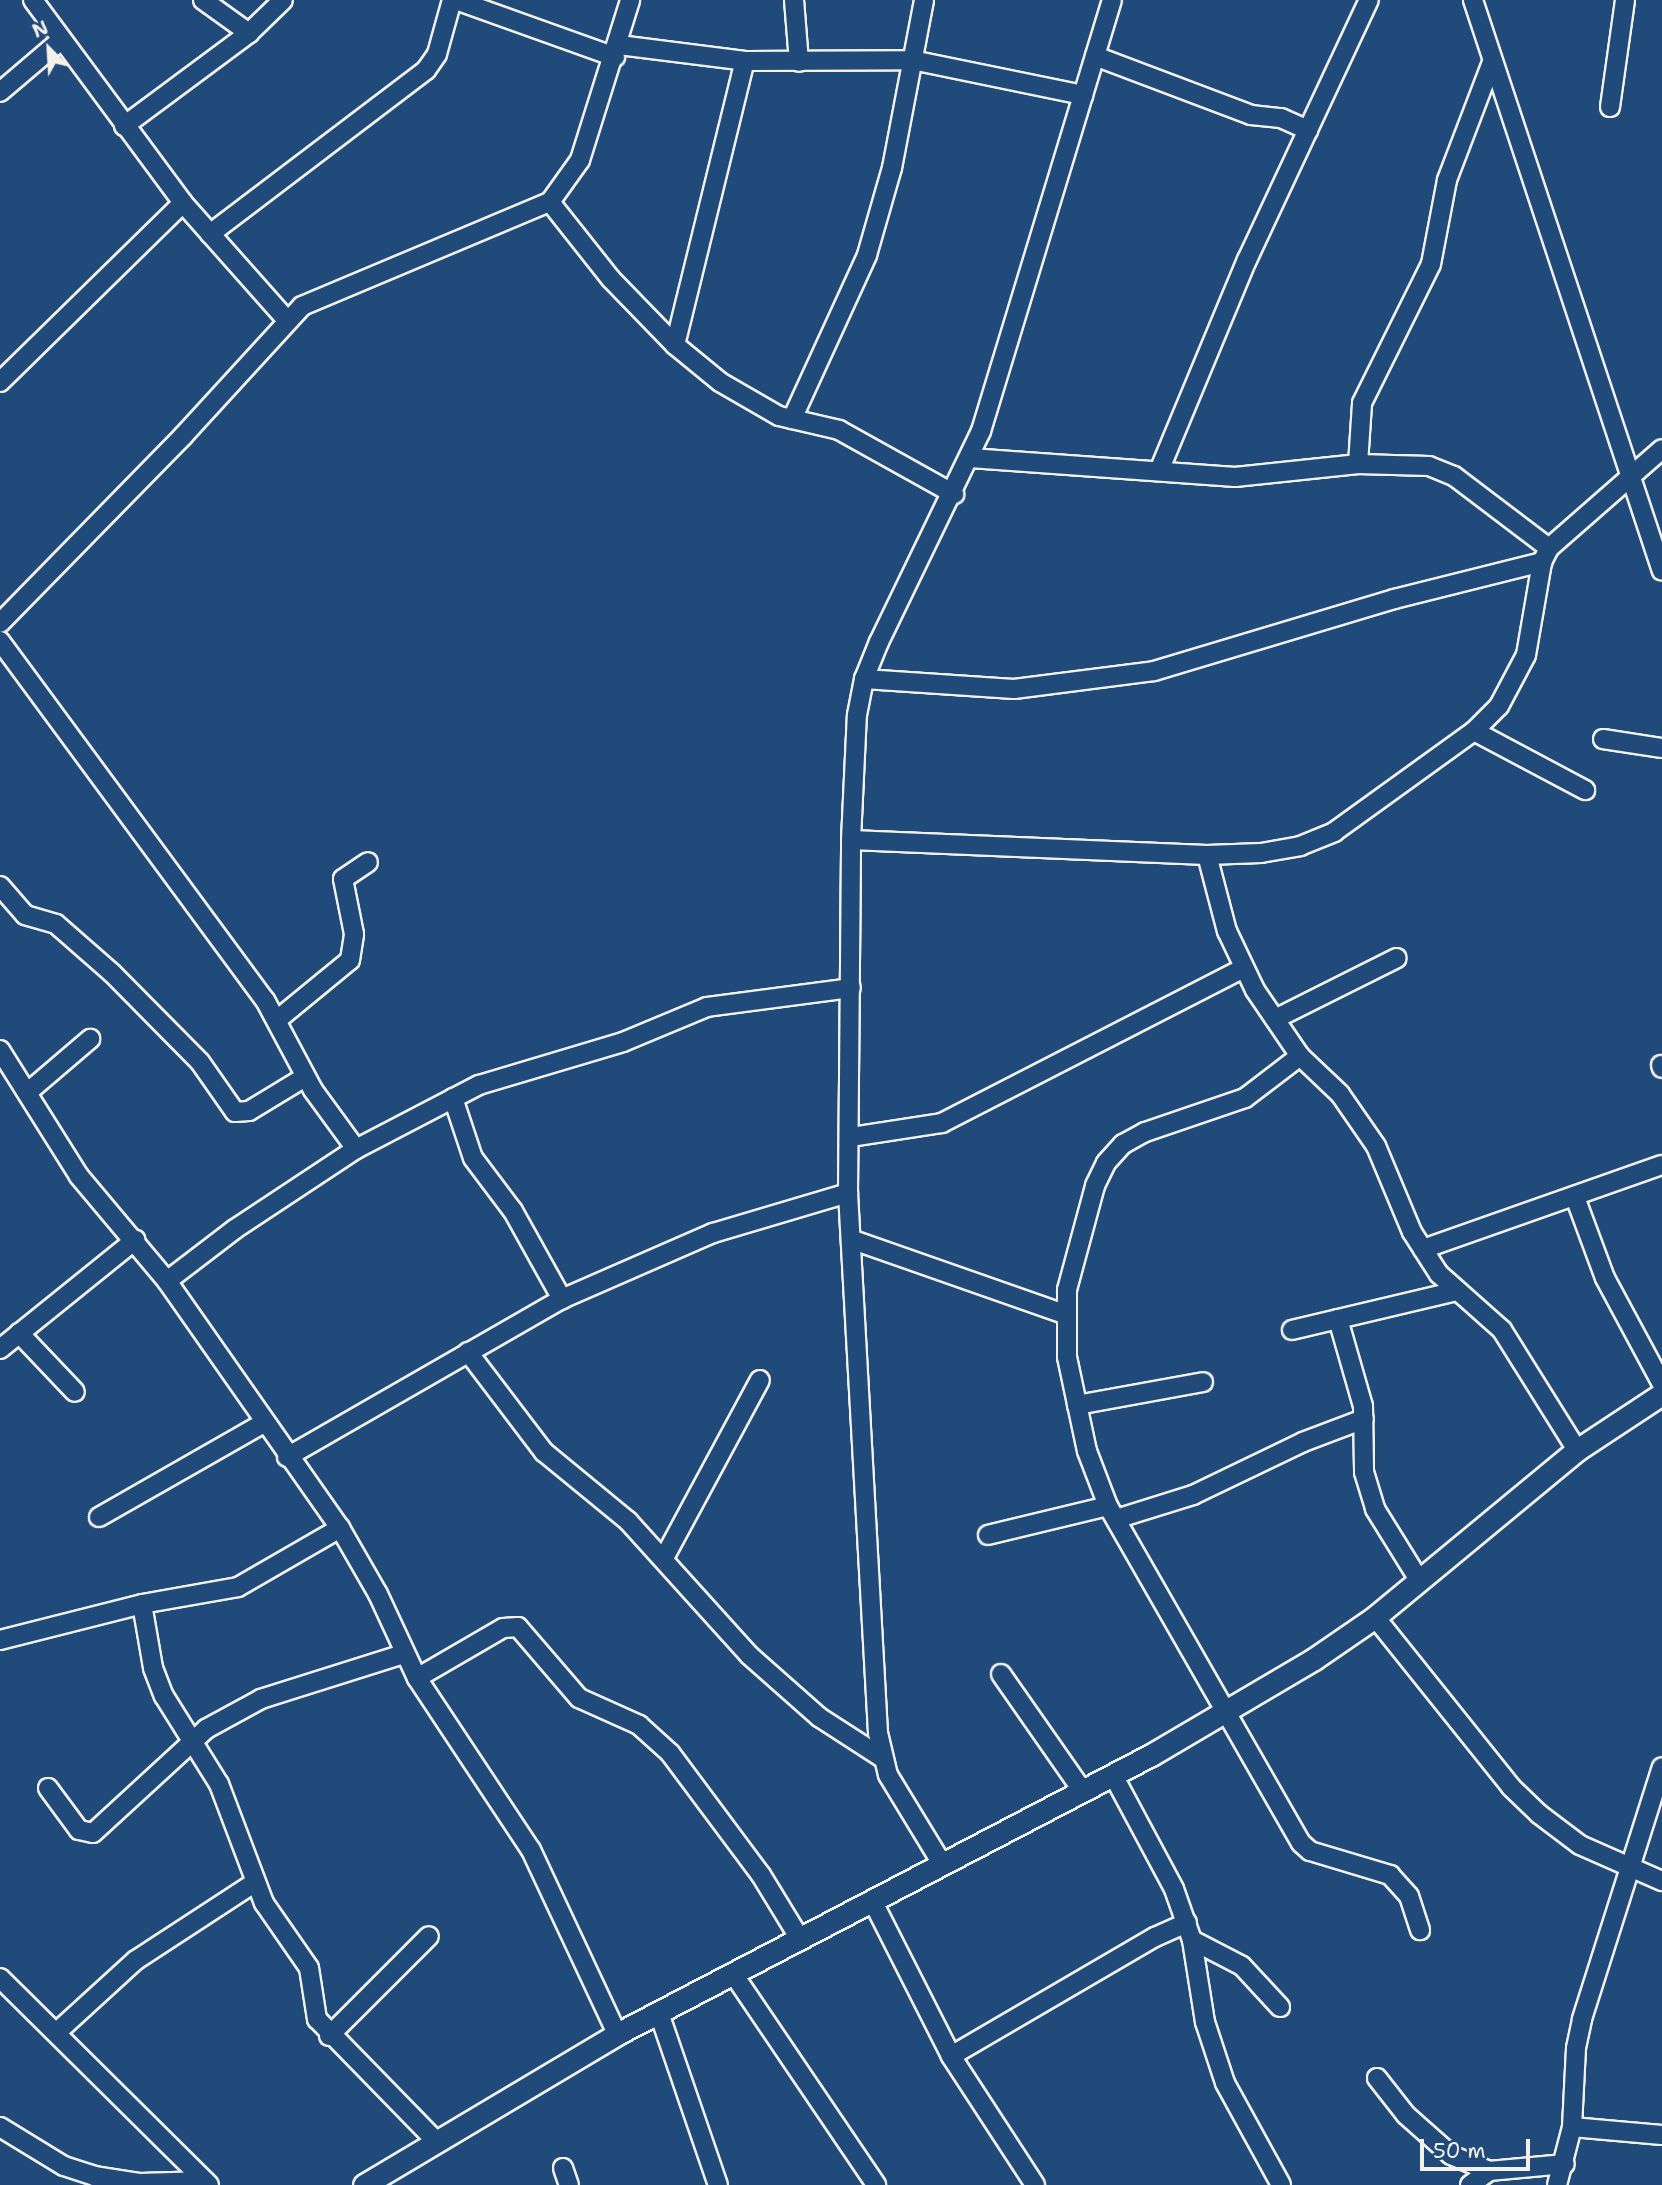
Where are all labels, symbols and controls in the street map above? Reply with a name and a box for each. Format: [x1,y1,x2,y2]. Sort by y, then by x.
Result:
north arrow [14,14,84,84]
text: N [28,15,52,44]
scale bar [1424,2126,1534,2170]
text: 50 m [1433,2137,1486,2165]

